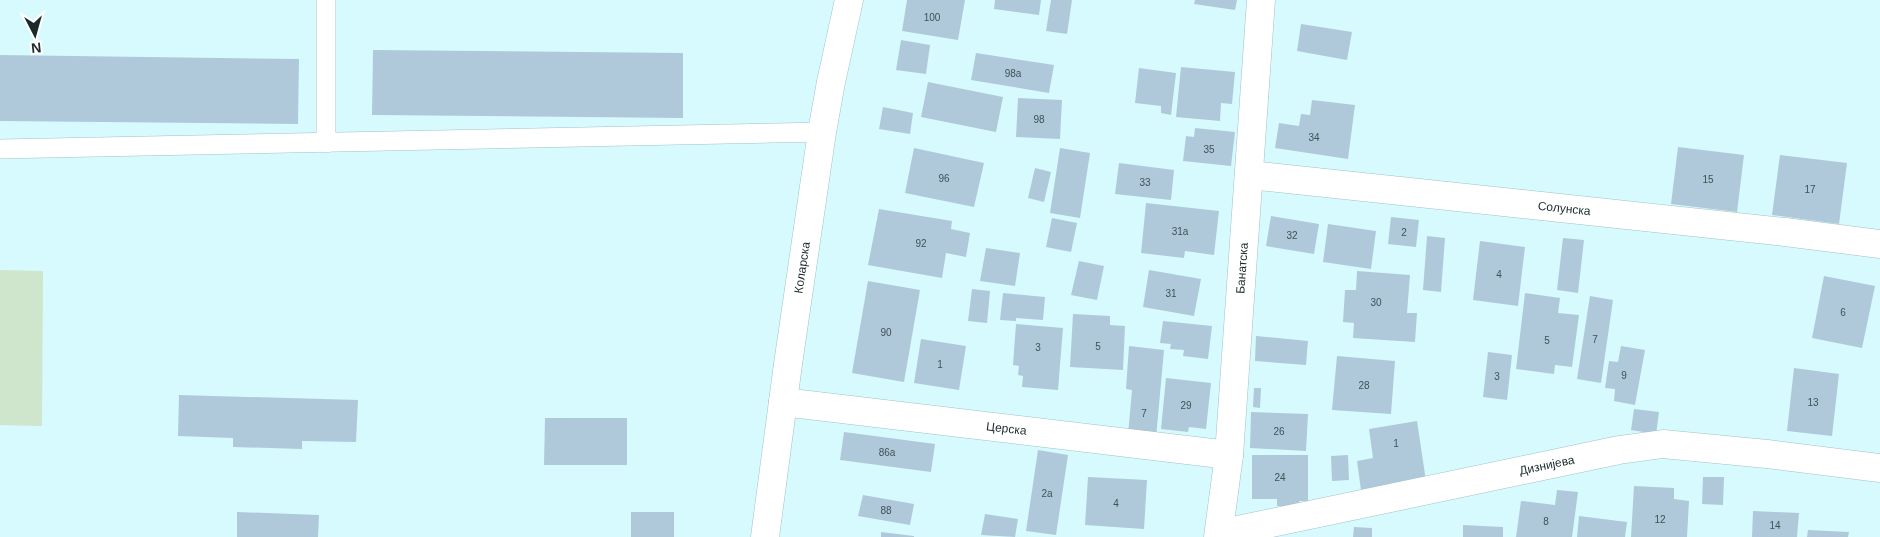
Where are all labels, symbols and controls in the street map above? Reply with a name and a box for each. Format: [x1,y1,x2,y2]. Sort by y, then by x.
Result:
north arrow [10,10,60,60]
house number: 100 [924,12,941,23]
text: N [30,39,42,56]
house number: 98a [1005,68,1022,79]
house number: 98 [1033,114,1045,125]
house number: 34 [1308,132,1320,143]
house number: 35 [1203,144,1215,155]
house number: 96 [938,173,950,184]
house number: 15 [1702,174,1714,185]
house number: 33 [1139,177,1151,188]
house number: 17 [1804,184,1816,195]
street label: Солунска [1537,199,1592,218]
house number: 31a [1172,226,1189,237]
house number: 2 [1401,227,1407,238]
house number: 32 [1286,230,1298,241]
house number: 92 [915,238,927,249]
street label: Коларска [791,240,813,294]
street label: Банатска [1233,242,1251,294]
house number: 4 [1496,269,1502,280]
house number: 31 [1165,288,1177,299]
house number: 30 [1370,297,1382,308]
house number: 6 [1840,307,1846,318]
house number: 90 [880,327,892,338]
house number: 7 [1592,334,1598,345]
house number: 5 [1544,335,1550,346]
house number: 5 [1095,341,1101,352]
house number: 3 [1035,342,1041,353]
house number: 1 [937,359,943,370]
house number: 9 [1621,370,1627,381]
house number: 3 [1494,371,1500,382]
house number: 28 [1358,380,1370,391]
house number: 13 [1807,397,1819,408]
house number: 29 [1180,400,1192,411]
house number: 7 [1141,408,1147,419]
street label: Церска [986,419,1028,438]
house number: 26 [1273,426,1285,437]
house number: 1 [1393,438,1399,449]
house number: 86a [879,447,896,458]
street label: Дизнијева [1518,452,1576,478]
house number: 24 [1274,472,1286,483]
house number: 2a [1041,488,1053,499]
house number: 4 [1113,498,1119,509]
house number: 88 [880,505,892,516]
house number: 12 [1654,514,1666,525]
house number: 8 [1543,516,1549,527]
house number: 14 [1769,520,1781,531]

